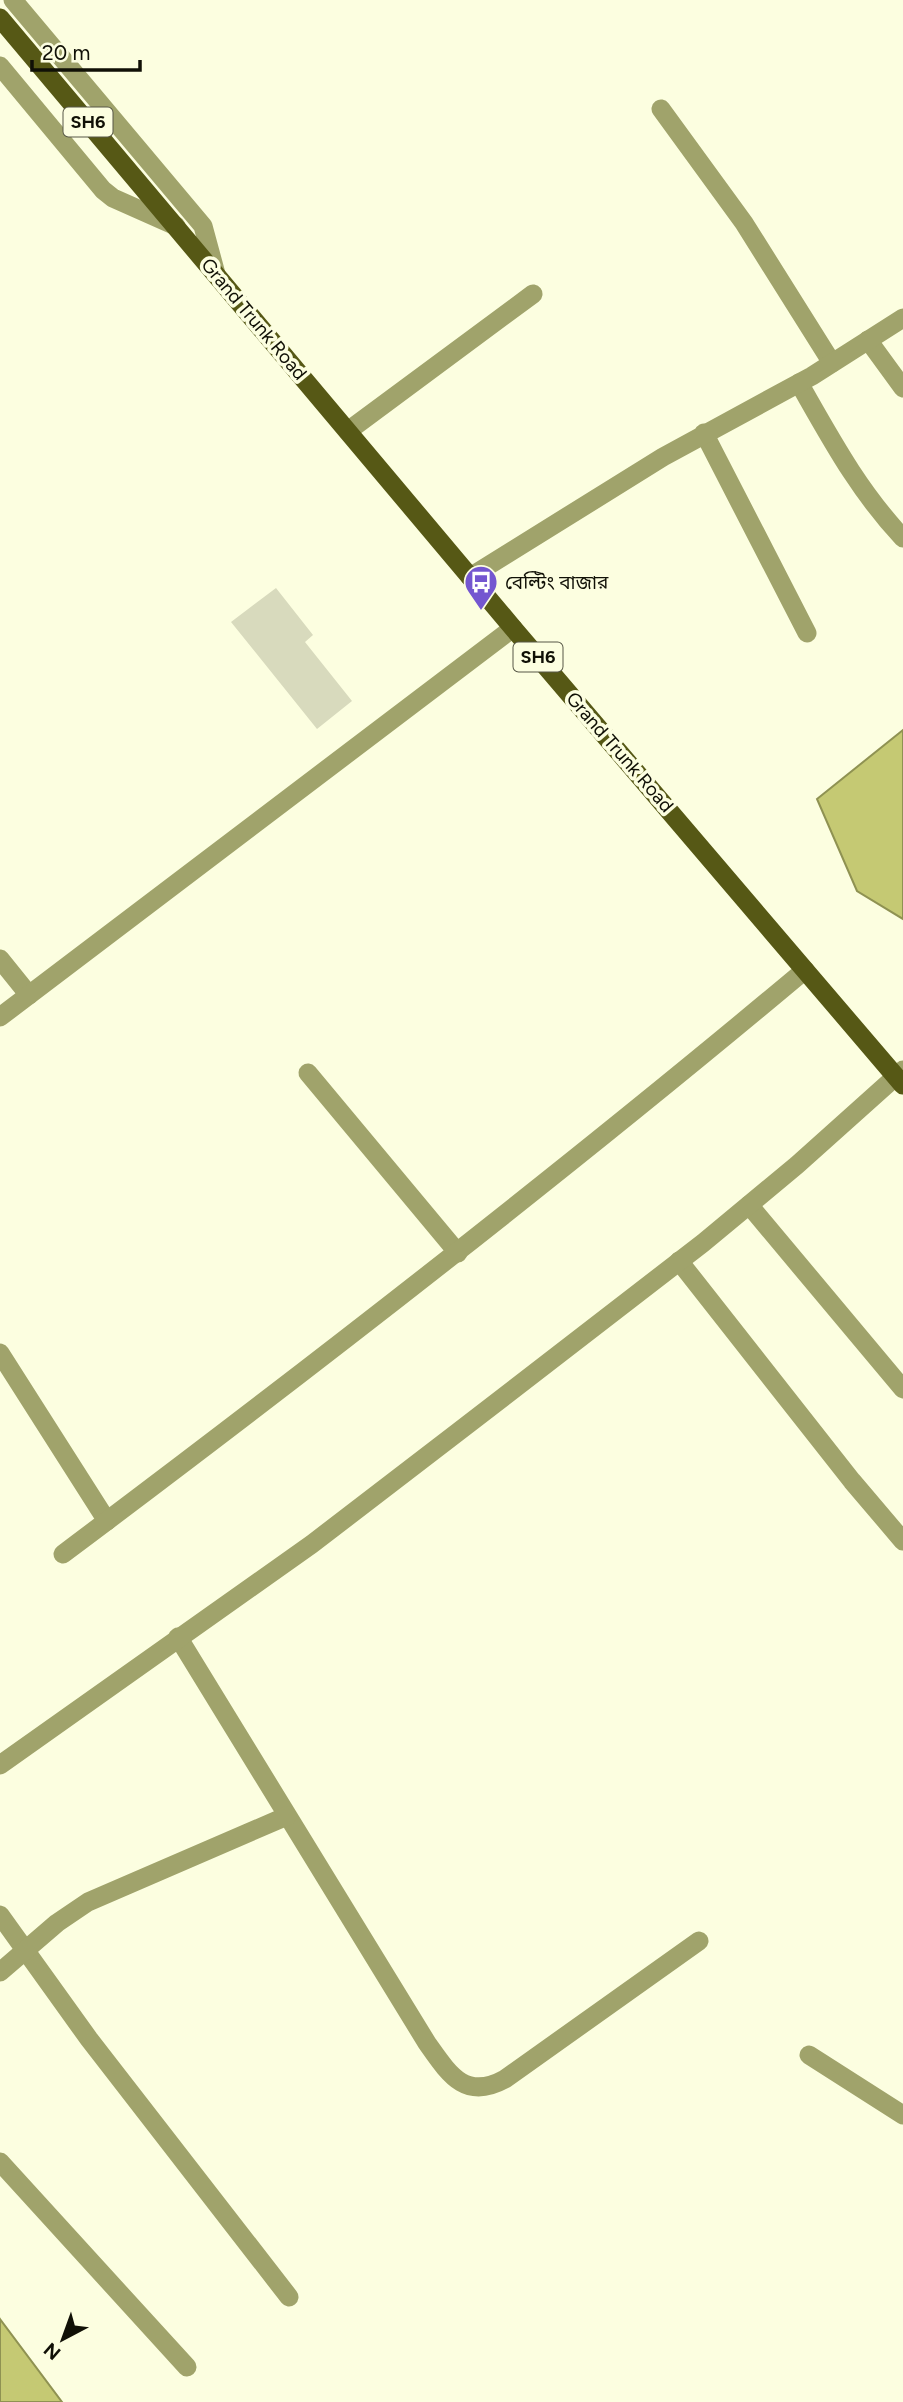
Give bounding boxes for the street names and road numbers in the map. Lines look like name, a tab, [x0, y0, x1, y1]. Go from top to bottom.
road number: SH6	[64, 107, 112, 136]
street label: Grand Trunk Road	[196, 253, 312, 385]
road number: SH6	[514, 642, 562, 672]
street label: Grand Trunk Road	[562, 687, 678, 817]

